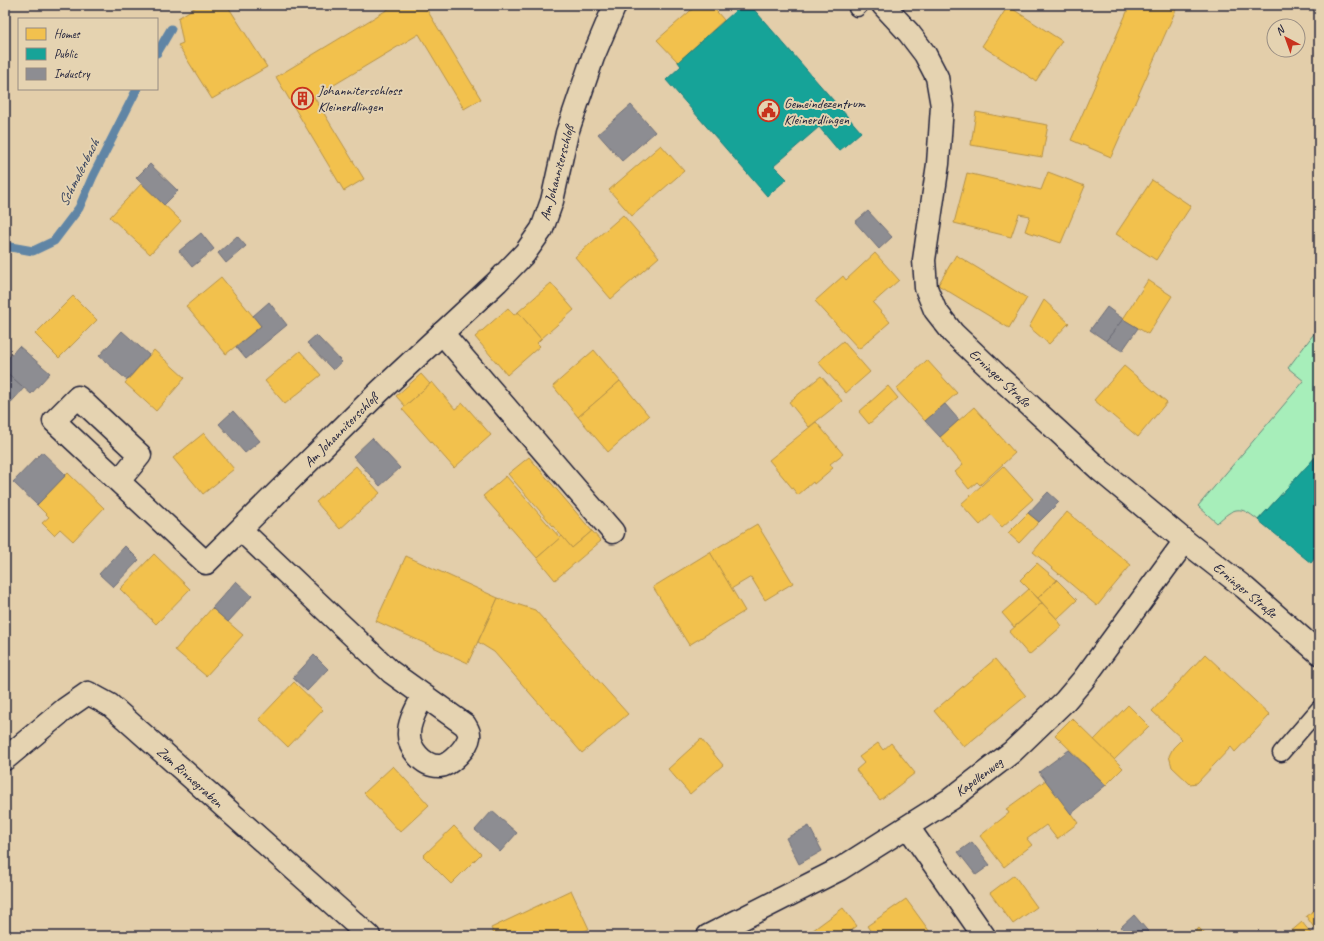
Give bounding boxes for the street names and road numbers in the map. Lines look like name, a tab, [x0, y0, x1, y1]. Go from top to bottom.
street label: Am Johanniterschloß	[536, 121, 578, 222]
street label: Erninger Straße	[966, 345, 1035, 412]
street label: Am Johanniterschloß	[300, 388, 383, 471]
street label: Erninger Straße	[1210, 558, 1281, 622]
street label: Zum Rinnegraben	[153, 743, 227, 812]
street label: Kapellenweg	[952, 753, 1007, 800]

